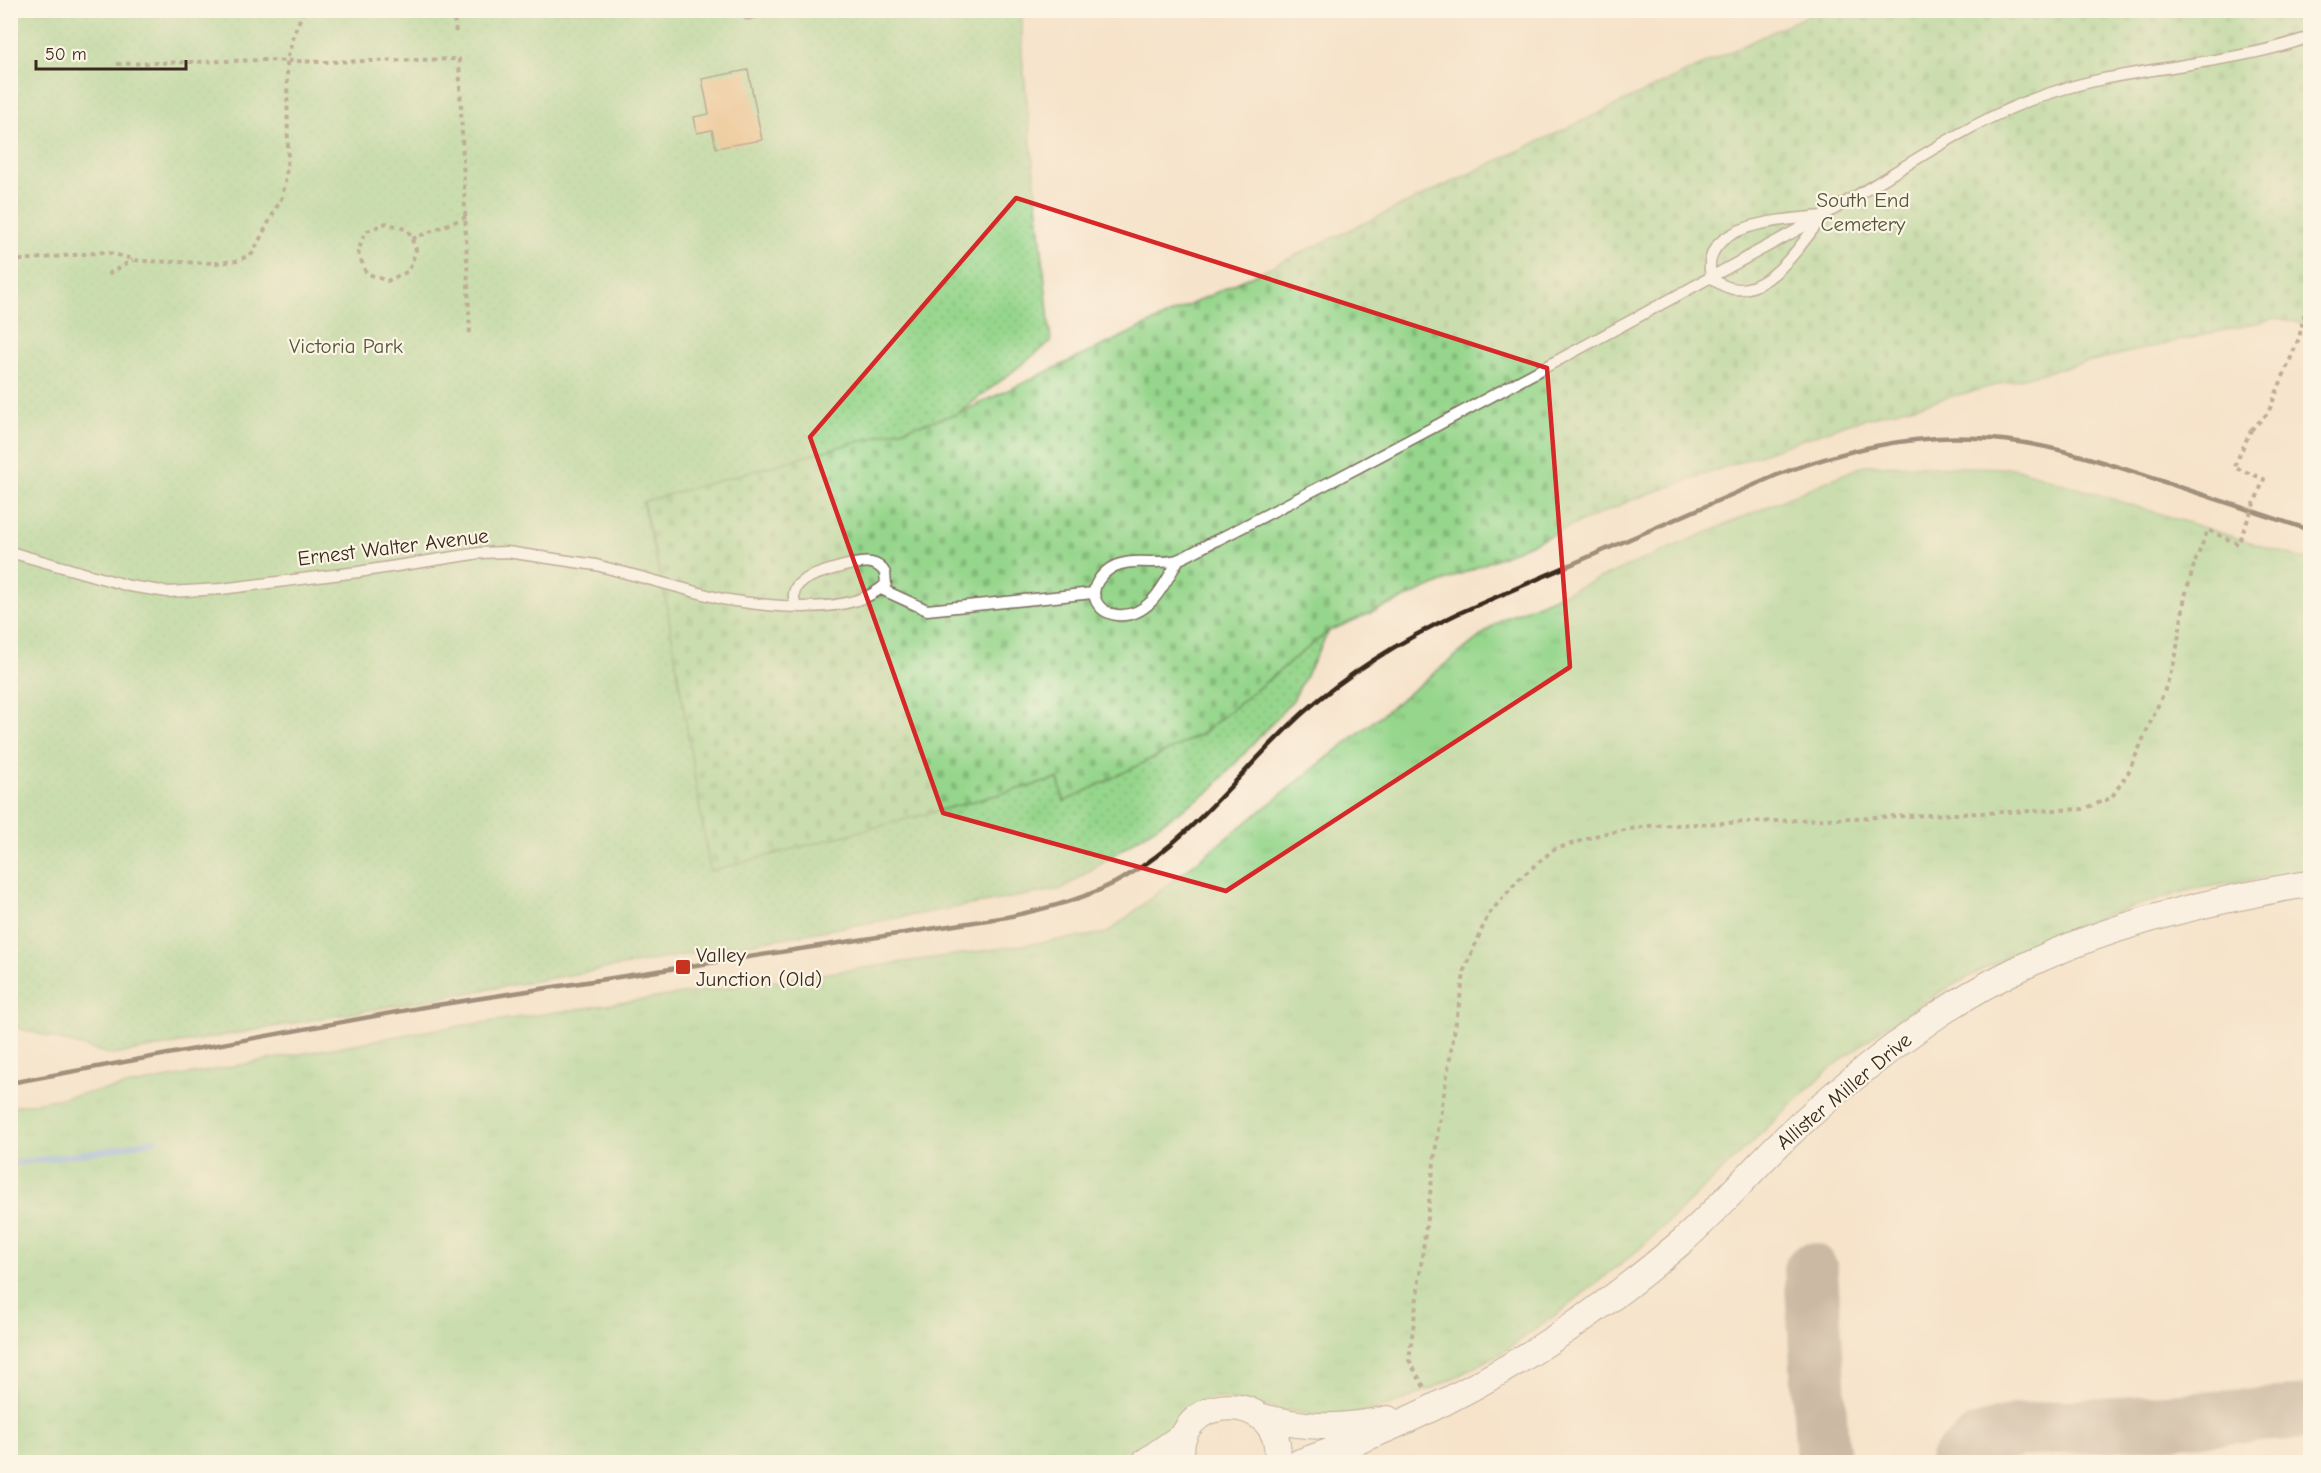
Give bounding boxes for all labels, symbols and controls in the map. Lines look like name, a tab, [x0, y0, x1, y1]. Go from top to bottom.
scale bar	[36, 33, 186, 71]
text: 50 m	[45, 44, 87, 65]
park label: South End Cemetery	[1816, 188, 1910, 236]
park label: Victoria Park	[289, 334, 403, 358]
street label: Ernest Walter Avenue	[296, 523, 490, 571]
place label: Valley Junction (Old)	[696, 943, 822, 991]
marker: Valley Junction (Old)	[674, 958, 692, 976]
street label: Allister Miller Drive	[1772, 1028, 1916, 1154]

